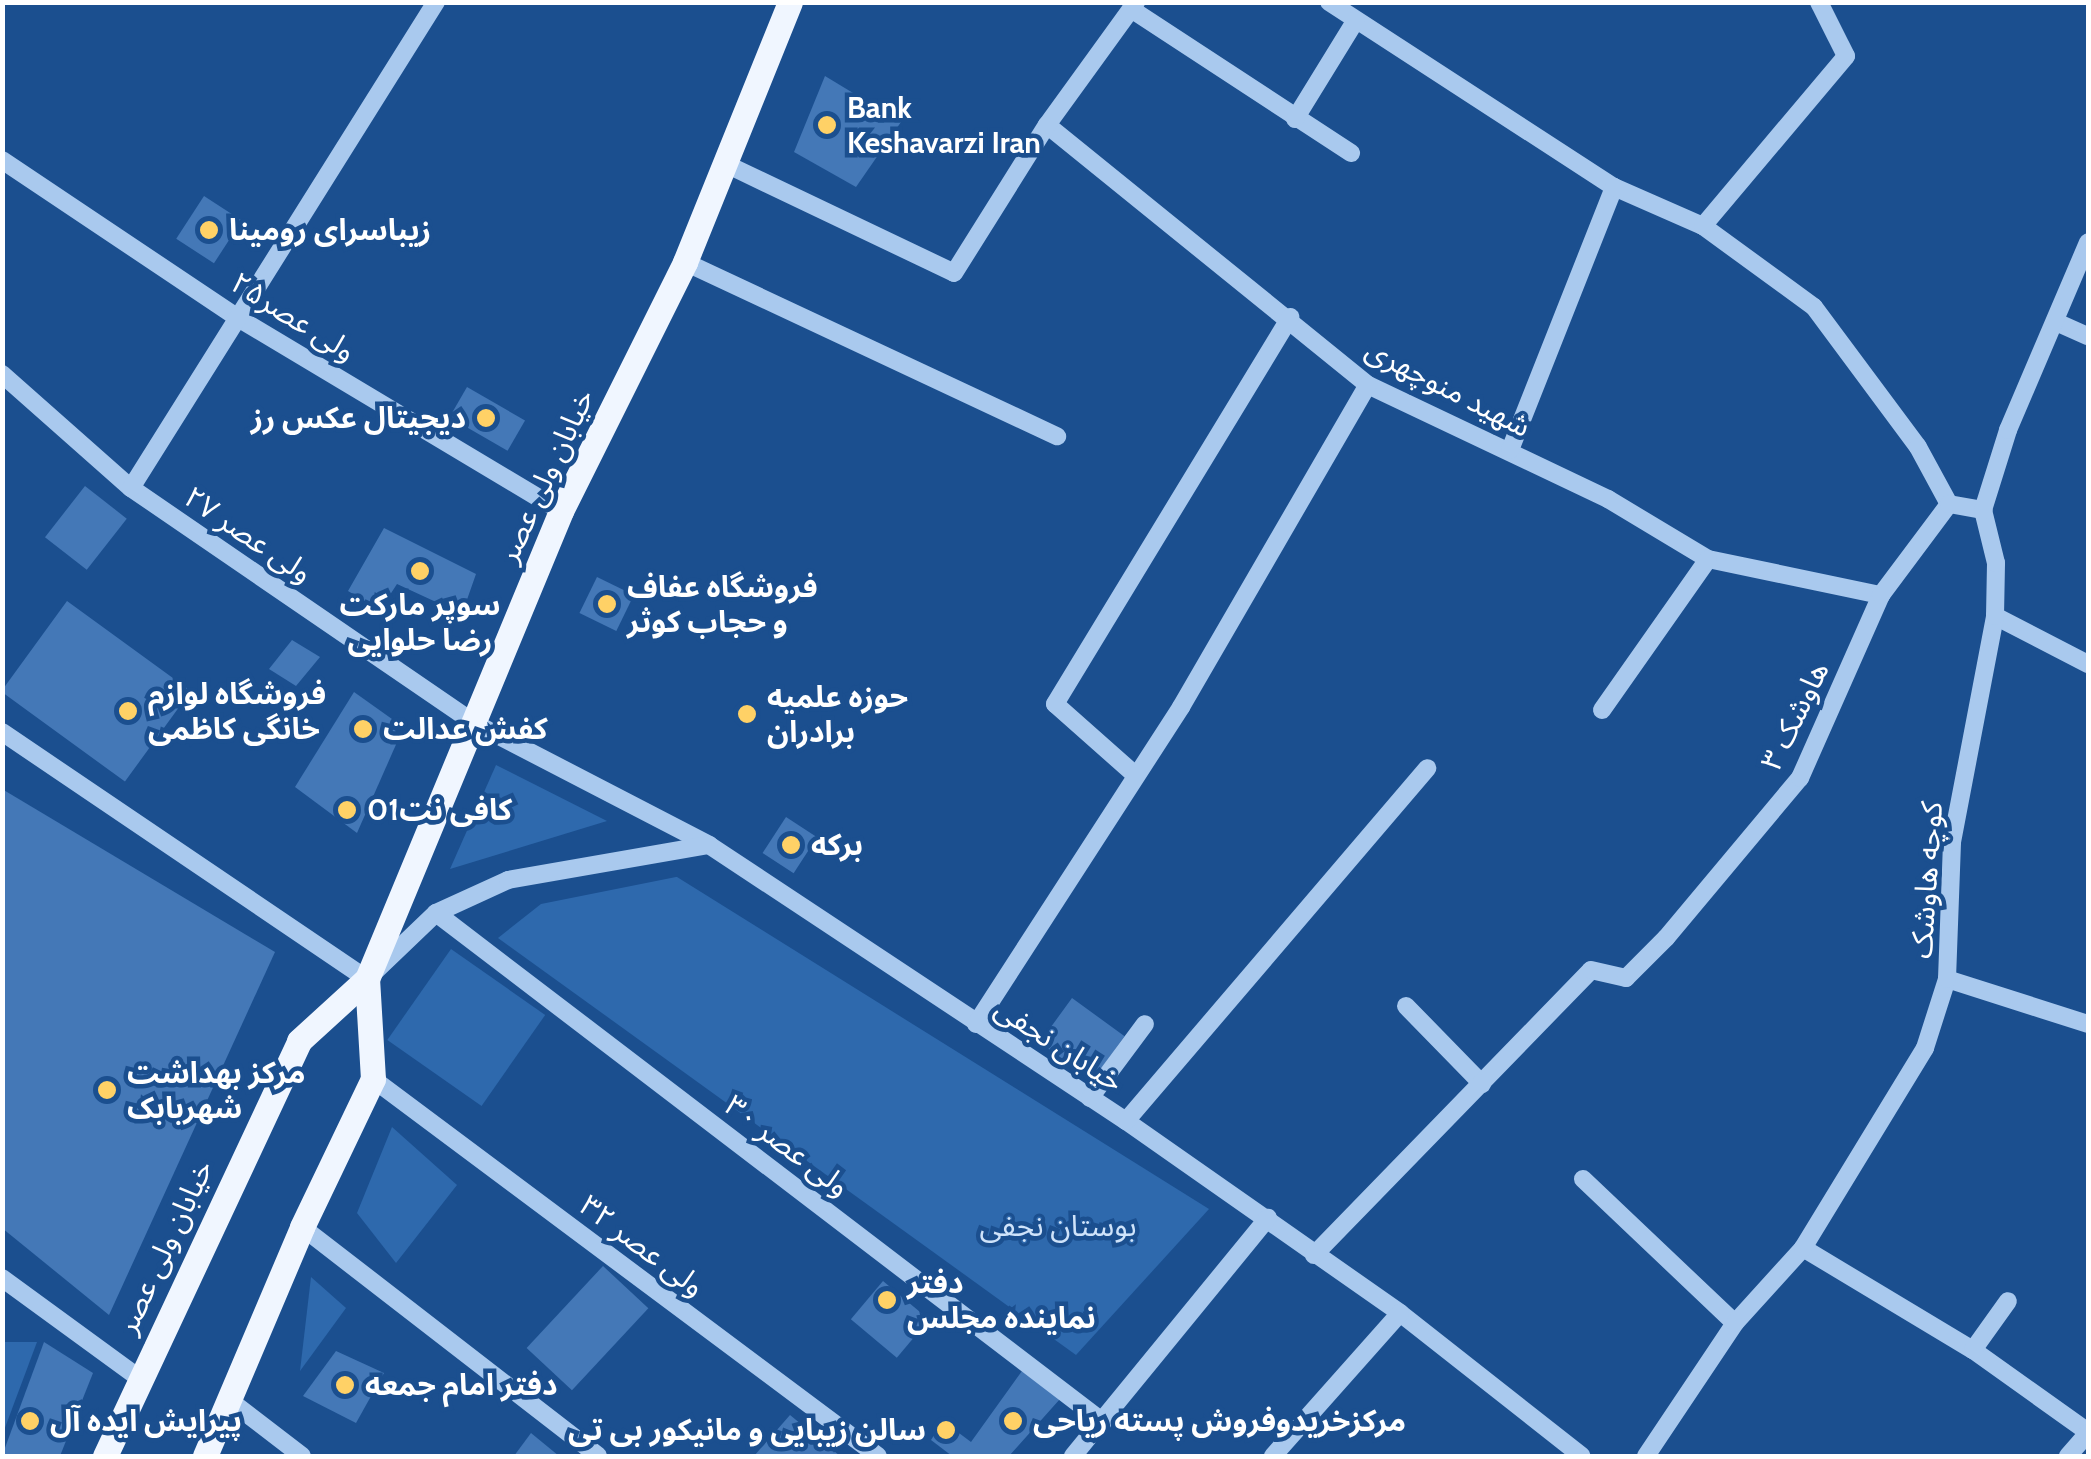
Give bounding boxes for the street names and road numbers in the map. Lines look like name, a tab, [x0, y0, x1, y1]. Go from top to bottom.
street label: ولی عصر۲۵	[224, 265, 362, 369]
street label: شهید منوچهری	[1359, 331, 1537, 445]
street label: خیابان ولی عصر	[490, 384, 602, 568]
street label: ولی عصر ۲۷	[177, 479, 319, 591]
street label: هاوشک ۳	[1753, 656, 1837, 776]
street label: کوچه هاوشک	[1904, 800, 1950, 960]
street label: خیابان نجفی	[988, 990, 1130, 1100]
street label: ولی عصر ۳۰	[718, 1088, 856, 1204]
street label: خیابان ولی عصر	[109, 1155, 221, 1339]
street label: ولی عصر ۳۲	[573, 1188, 711, 1304]

